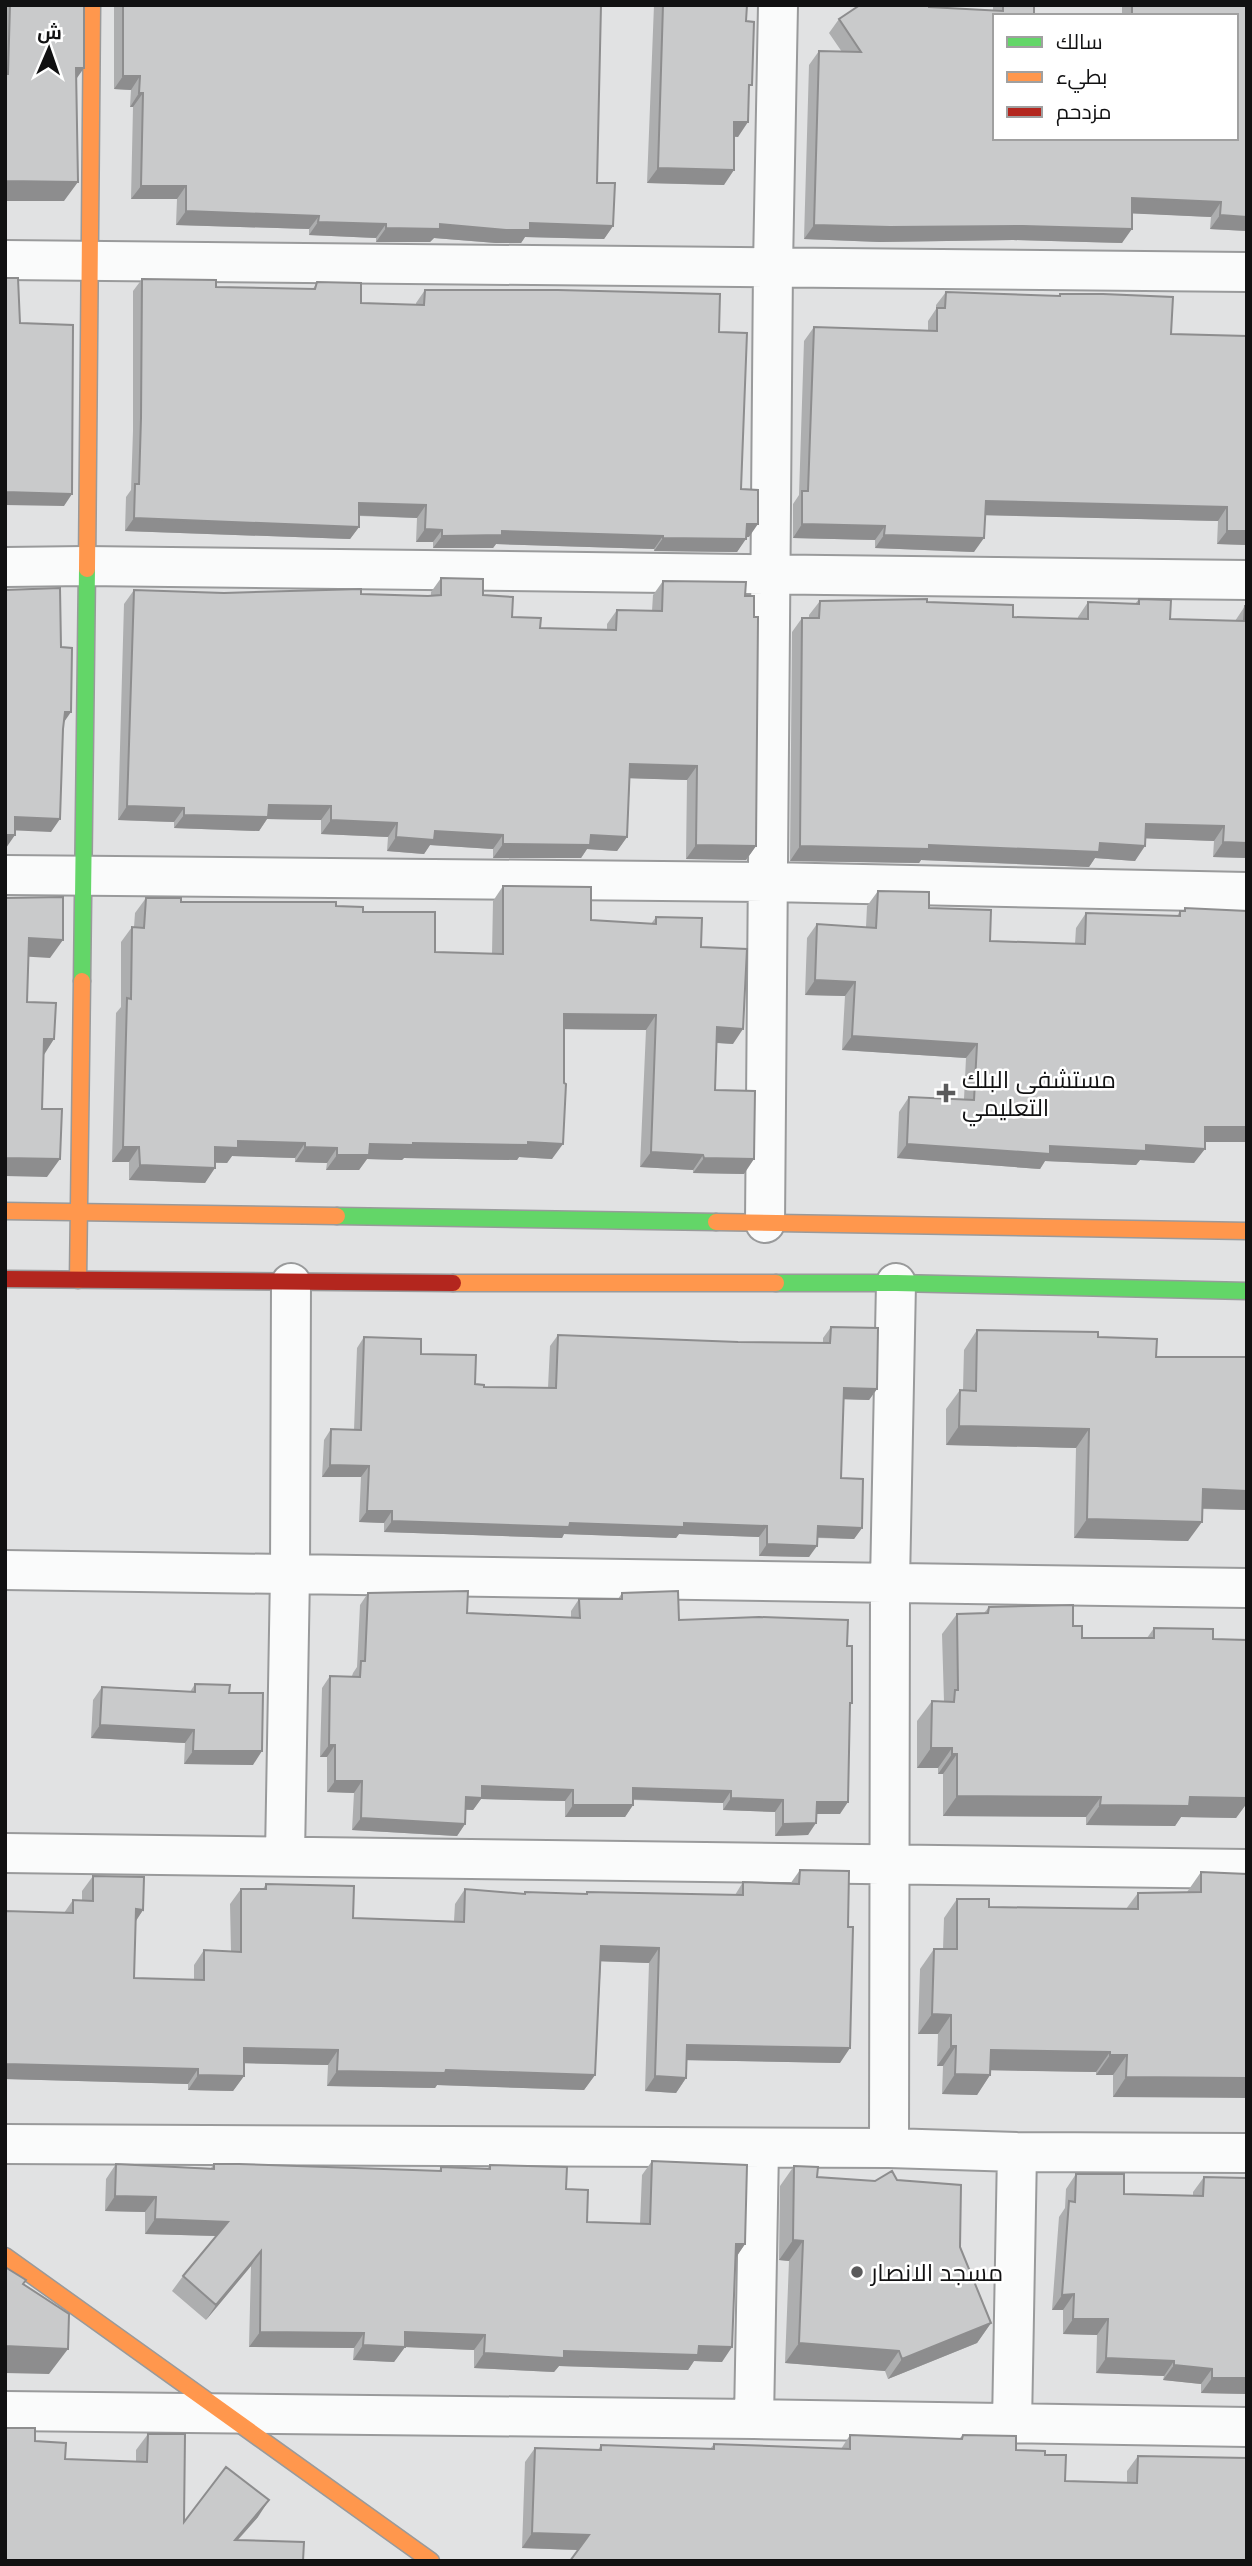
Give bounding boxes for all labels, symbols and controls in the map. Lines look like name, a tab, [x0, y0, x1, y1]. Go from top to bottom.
north arrow	[14, 14, 84, 84]
legend	[993, 14, 1238, 140]
text: ش	[37, 20, 62, 44]
text: سالك	[1056, 28, 1103, 54]
text: بطيء	[1056, 63, 1107, 93]
text: مزدحم	[1056, 98, 1111, 126]
place label: مستشفى البلك التعليمي	[962, 1064, 1116, 1127]
marker: مستشفى البلك التعليمي	[936, 1083, 956, 1103]
place label: مسجد الانصار	[869, 2257, 1003, 2287]
marker: مسجد الانصار	[849, 2264, 865, 2280]

